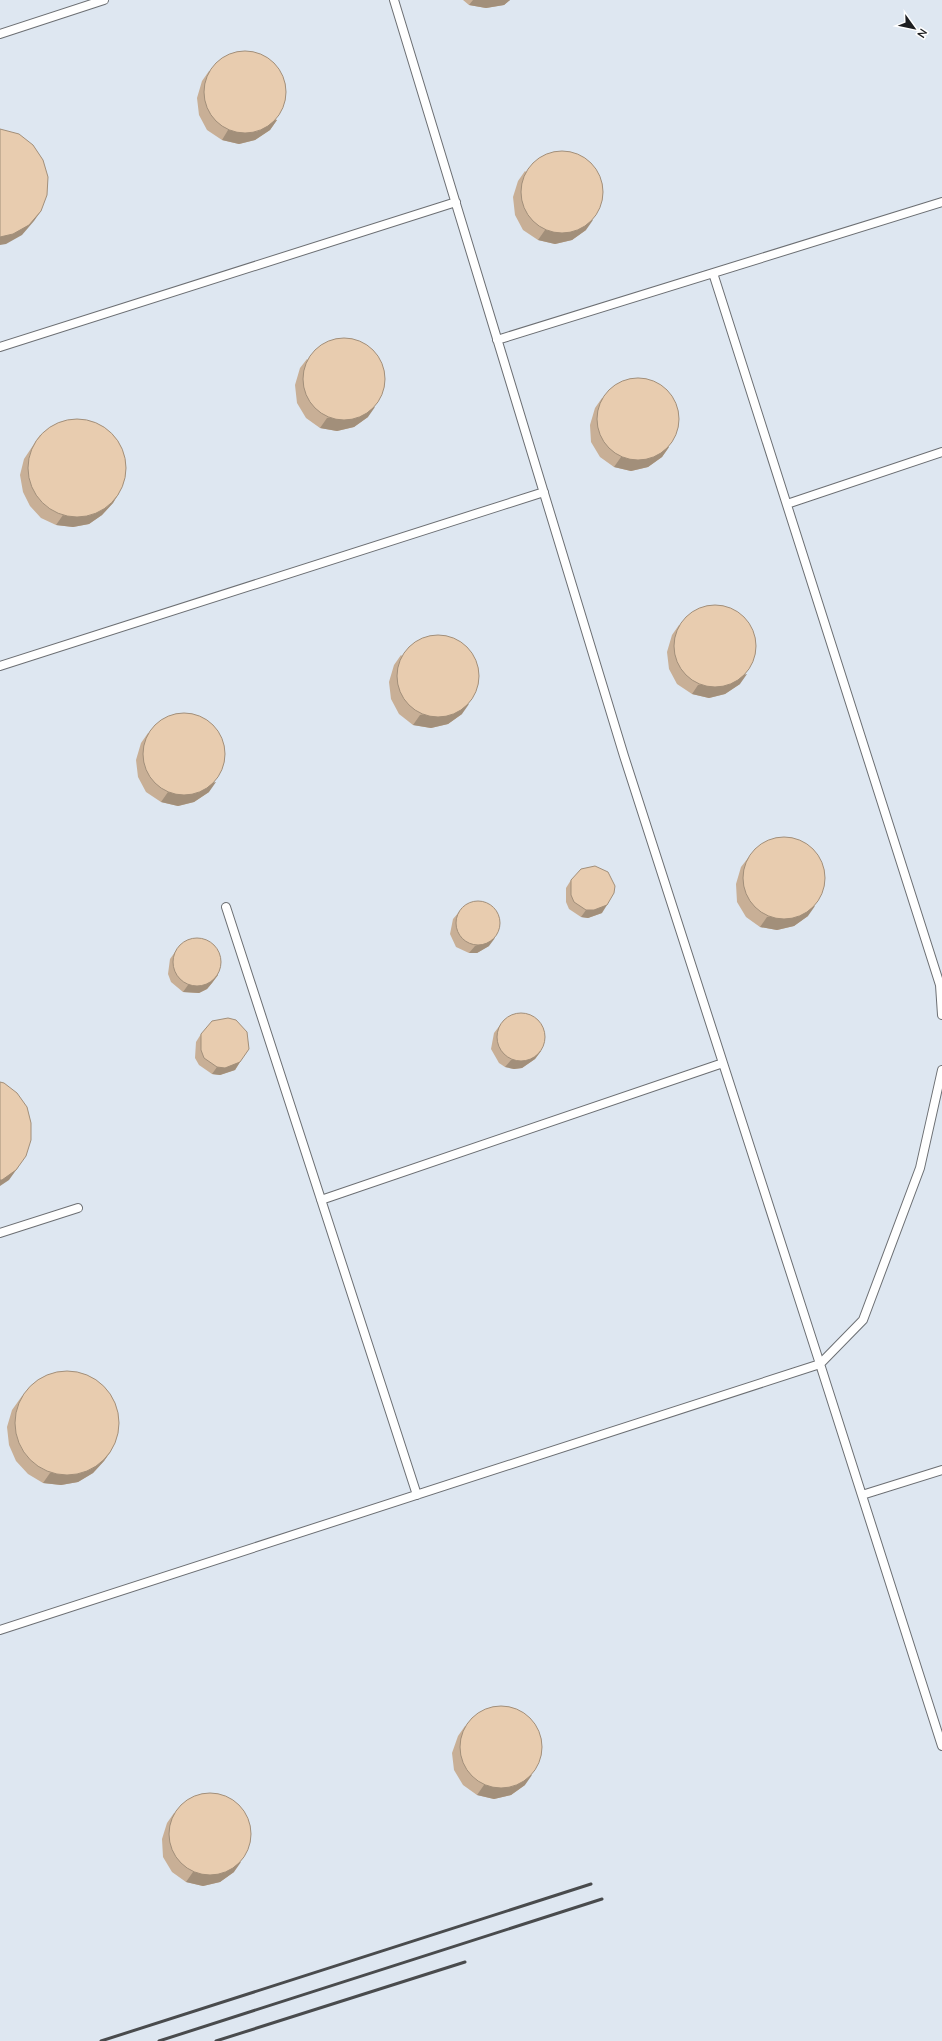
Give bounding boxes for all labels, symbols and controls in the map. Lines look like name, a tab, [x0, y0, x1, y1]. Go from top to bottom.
north arrow	[894, 8, 934, 48]
text: N	[914, 26, 931, 41]

